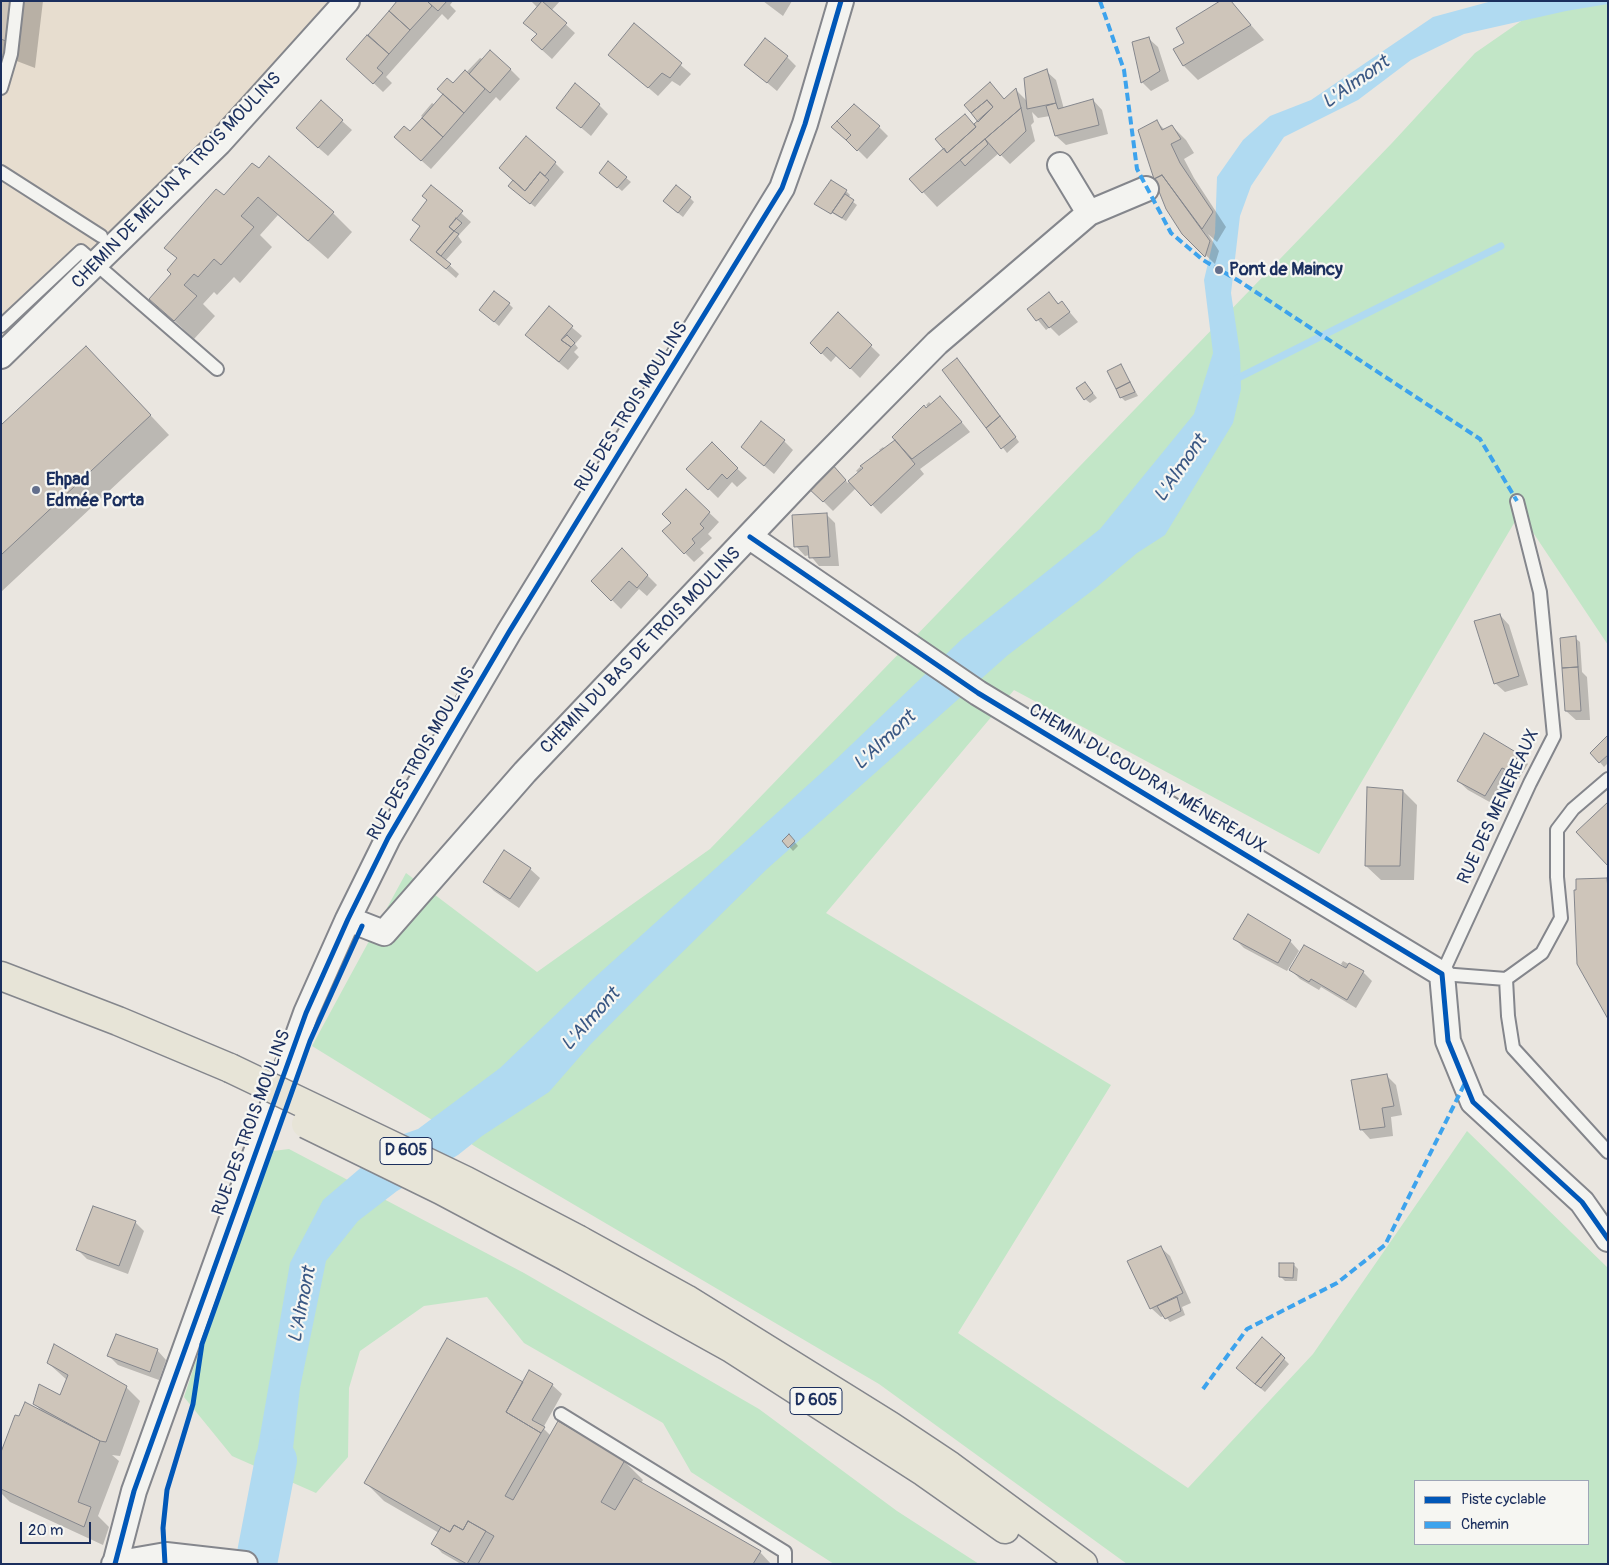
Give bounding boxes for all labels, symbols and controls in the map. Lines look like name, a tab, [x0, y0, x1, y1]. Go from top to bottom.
water label: L'Almont	[1318, 52, 1394, 114]
street label: CHEMIN DE MELUN À TROIS MOULINS	[68, 68, 286, 294]
place label: Pont de Maincy	[1229, 259, 1343, 281]
marker: Pont de Maincy	[1213, 264, 1225, 276]
street label: RUE DES TROIS MOULINS	[571, 318, 693, 496]
water label: L'Almont	[1150, 431, 1212, 507]
place label: Ehpad Edmée Porta	[46, 469, 144, 512]
marker: Ehpad Edmée Porta	[30, 484, 42, 496]
street label: CHEMIN DU BAS DE TROIS MOULINS	[536, 543, 746, 759]
street label: RUE DES TROIS MOULINS	[364, 664, 480, 844]
street label: CHEMIN DU COUDRAY MÉNEREAUX	[1025, 700, 1269, 858]
water label: L'Almont	[849, 707, 921, 775]
street label: RUE DES MENEREAUX	[1454, 726, 1544, 888]
water label: L'Almont	[557, 984, 625, 1056]
street label: RUE DES TROIS MOULINS	[208, 1027, 296, 1219]
road number: D 605	[380, 1138, 432, 1164]
water label: L'Almont	[285, 1265, 321, 1345]
road number: D 605	[790, 1388, 842, 1414]
legend	[1414, 1480, 1589, 1545]
text: Piste cyclable	[1461, 1490, 1546, 1509]
scale bar	[22, 1512, 94, 1544]
text: Chemin	[1461, 1515, 1509, 1534]
text: 20 m	[28, 1521, 63, 1540]

